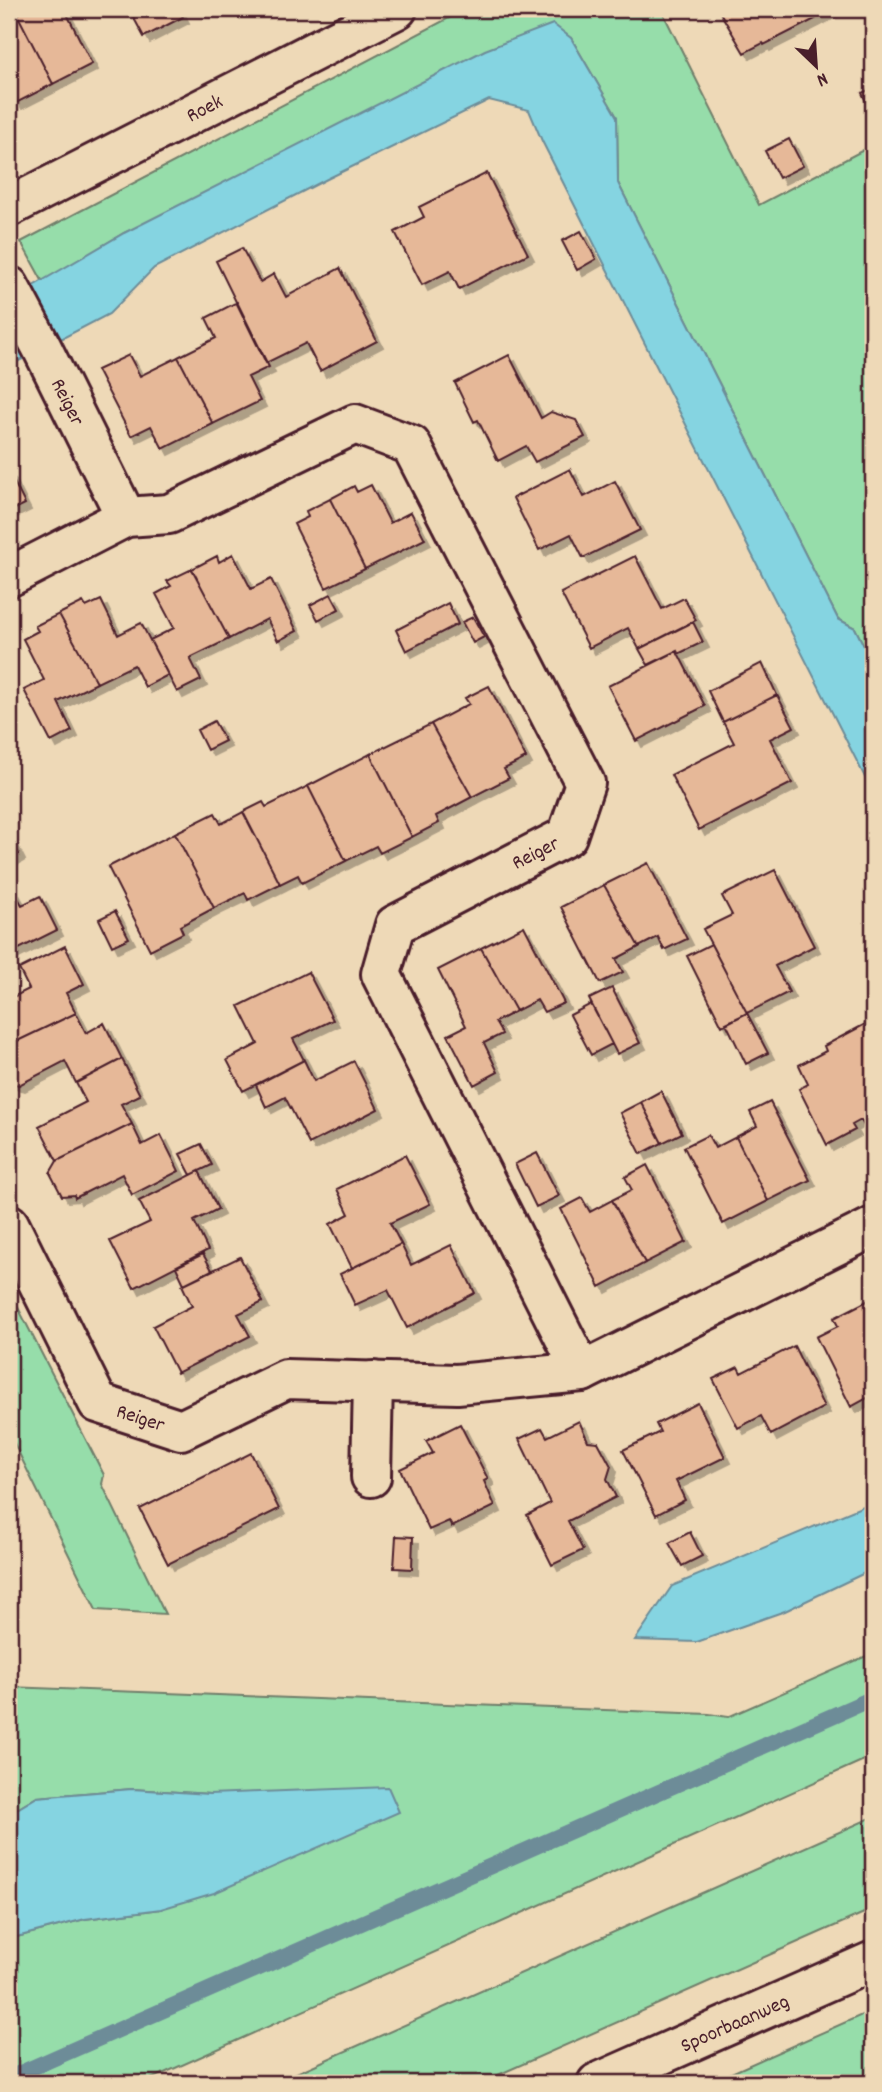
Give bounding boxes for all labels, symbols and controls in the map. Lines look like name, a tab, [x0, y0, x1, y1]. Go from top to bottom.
north arrow	[780, 32, 850, 102]
text: N	[812, 64, 832, 92]
street label: Roek	[182, 88, 229, 132]
street label: Reiger	[41, 374, 90, 432]
street label: Reiger	[507, 830, 565, 879]
street label: Reiger	[112, 1398, 168, 1442]
street label: Spoorbaanweg	[676, 1988, 795, 2062]

